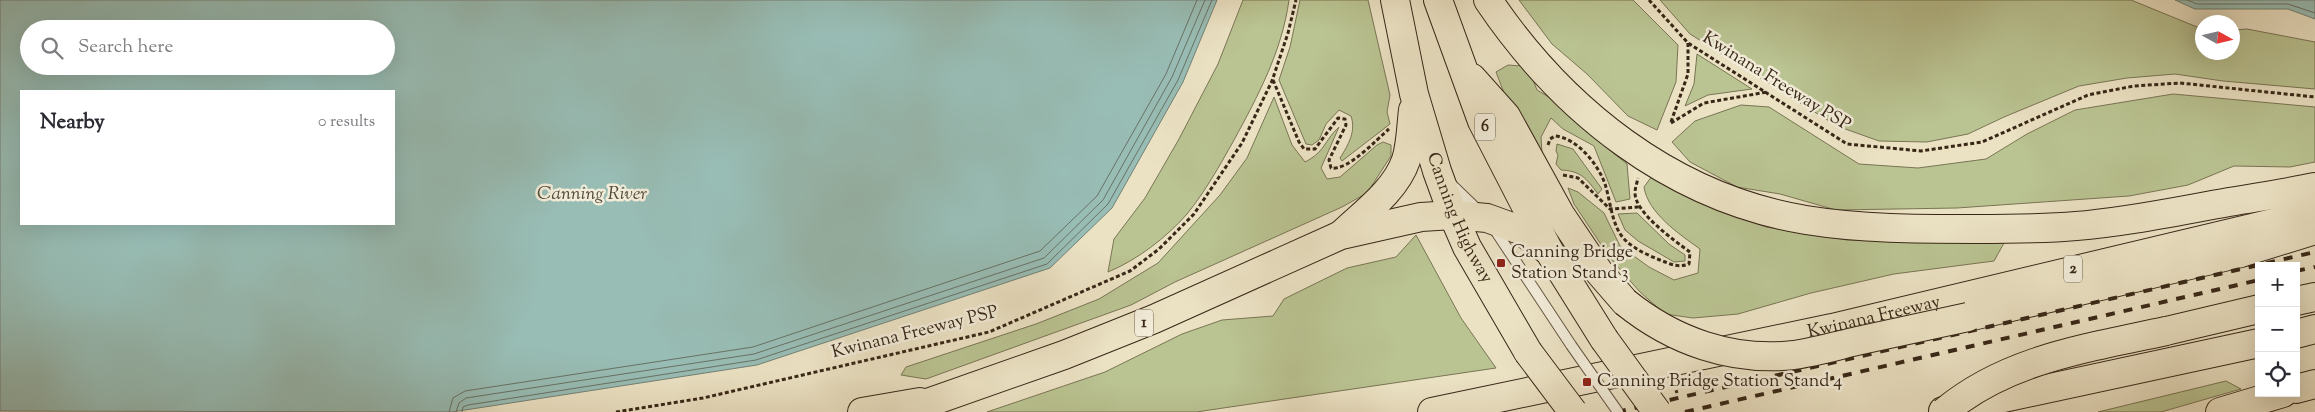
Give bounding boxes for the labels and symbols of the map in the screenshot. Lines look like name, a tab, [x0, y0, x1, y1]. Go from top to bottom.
north arrow	[2195, 15, 2240, 60]
street label: Kwinana Freeway PSP	[1697, 26, 1855, 138]
road number: 6	[1475, 114, 1495, 140]
street label: Canning Highway	[1419, 149, 1499, 289]
water label: Canning River	[537, 181, 647, 208]
place label: Canning Bridge Station Stand 3	[1511, 240, 1633, 287]
road number: 2	[2064, 255, 2082, 282]
marker: Canning Bridge Station Stand 3	[1495, 257, 1507, 269]
street label: Kwinana Freeway	[1805, 290, 1943, 346]
street label: Kwinana Freeway PSP	[829, 300, 1001, 366]
road number: 1	[1135, 309, 1153, 336]
place label: Canning Bridge Station Stand 4	[1597, 369, 1842, 395]
marker: Canning Bridge Station Stand 4	[1581, 376, 1593, 388]

